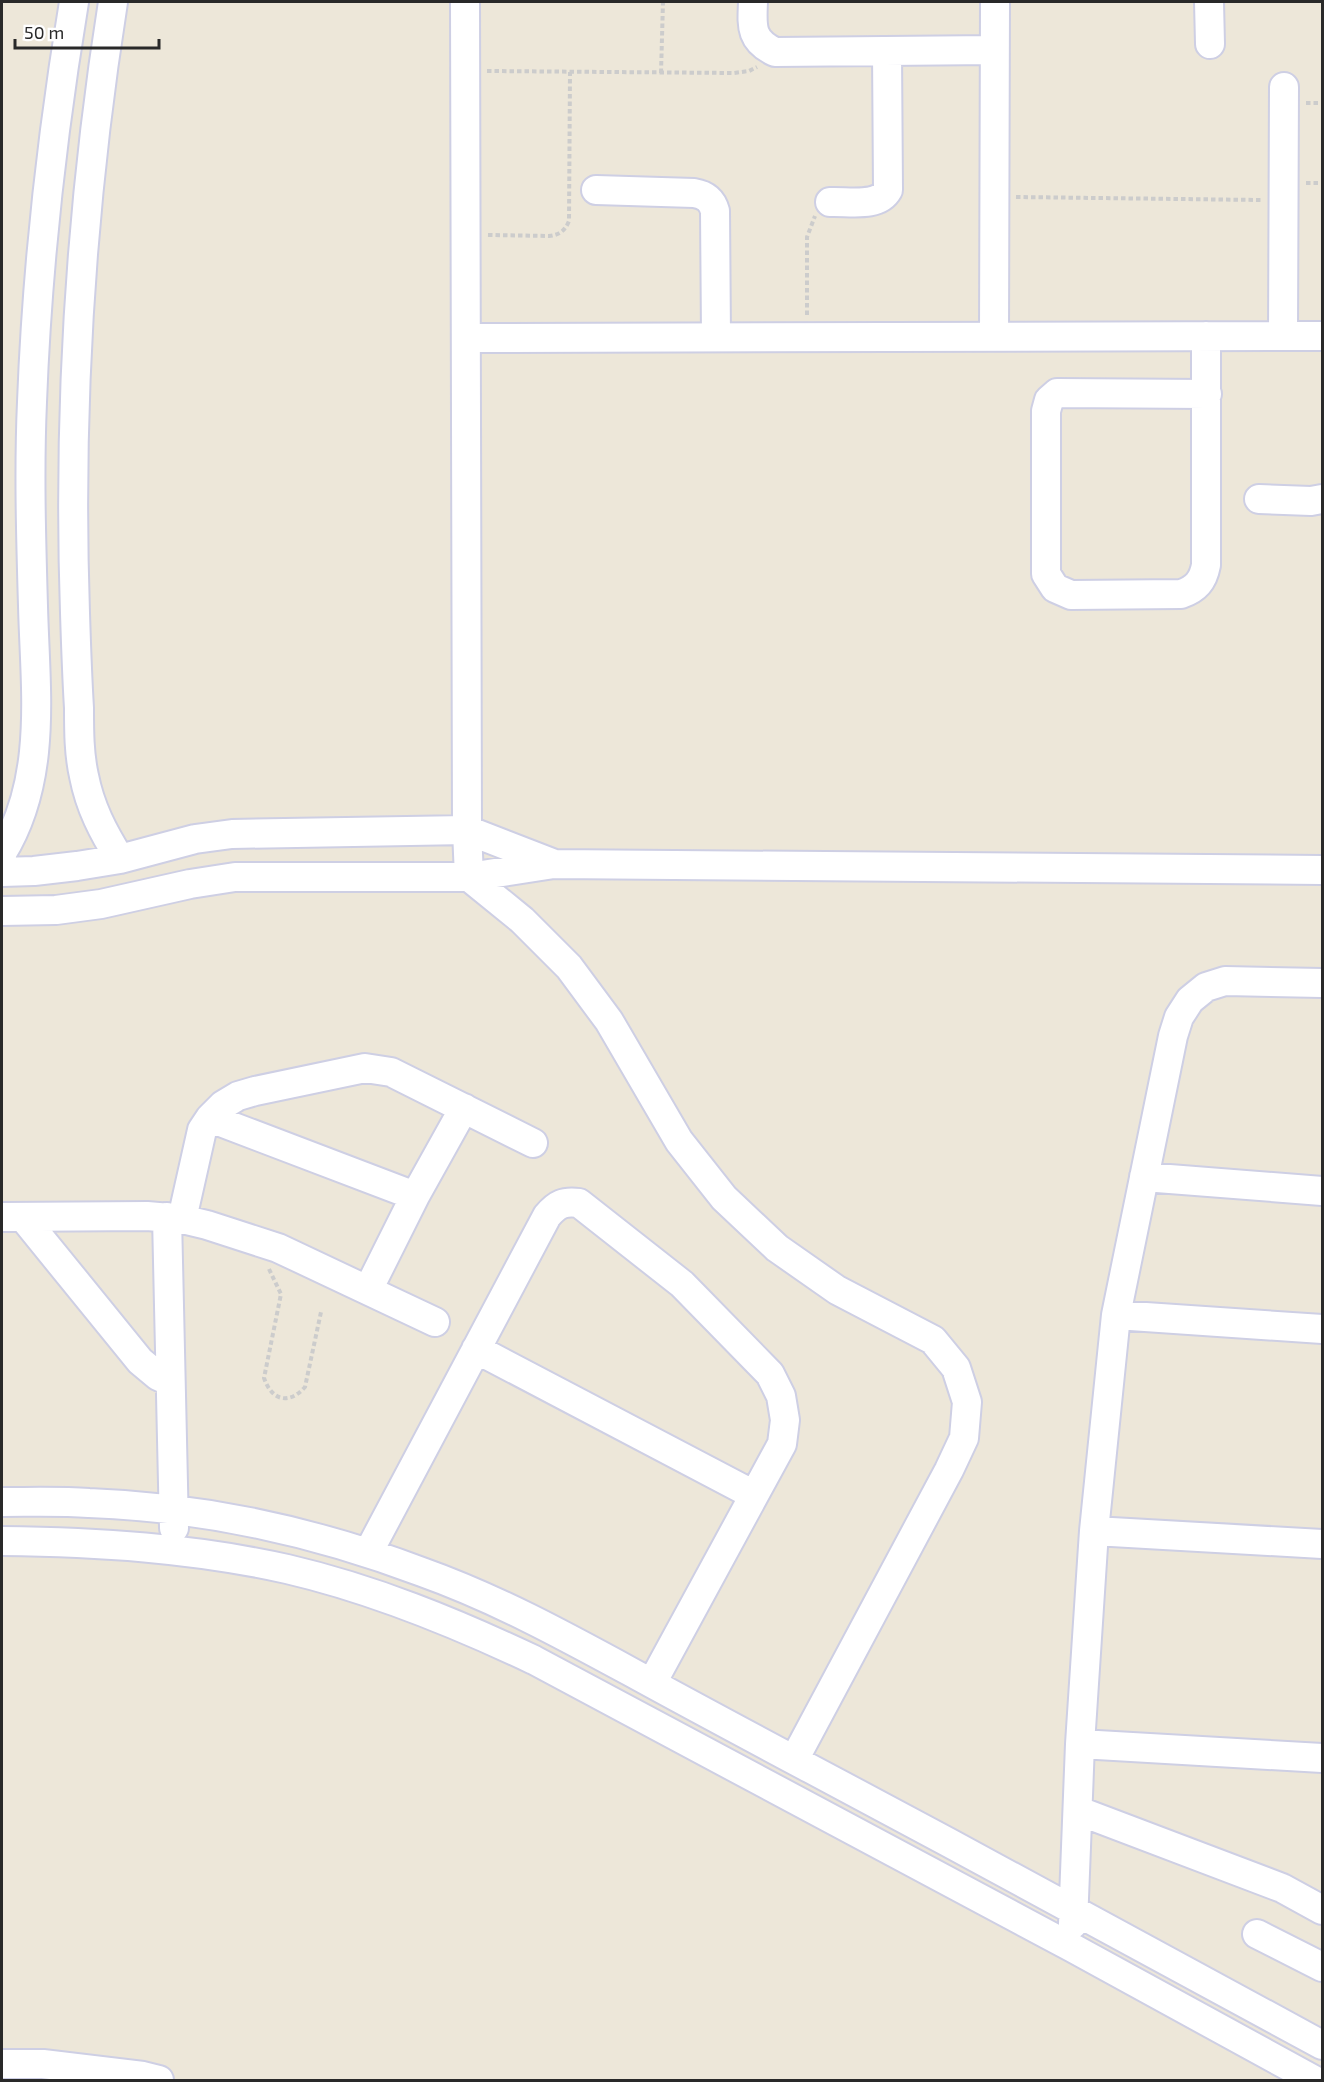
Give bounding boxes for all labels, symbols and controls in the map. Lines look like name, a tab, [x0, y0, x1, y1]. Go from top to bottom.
scale bar	[15, 12, 159, 50]
text: 50 m	[24, 21, 64, 43]

